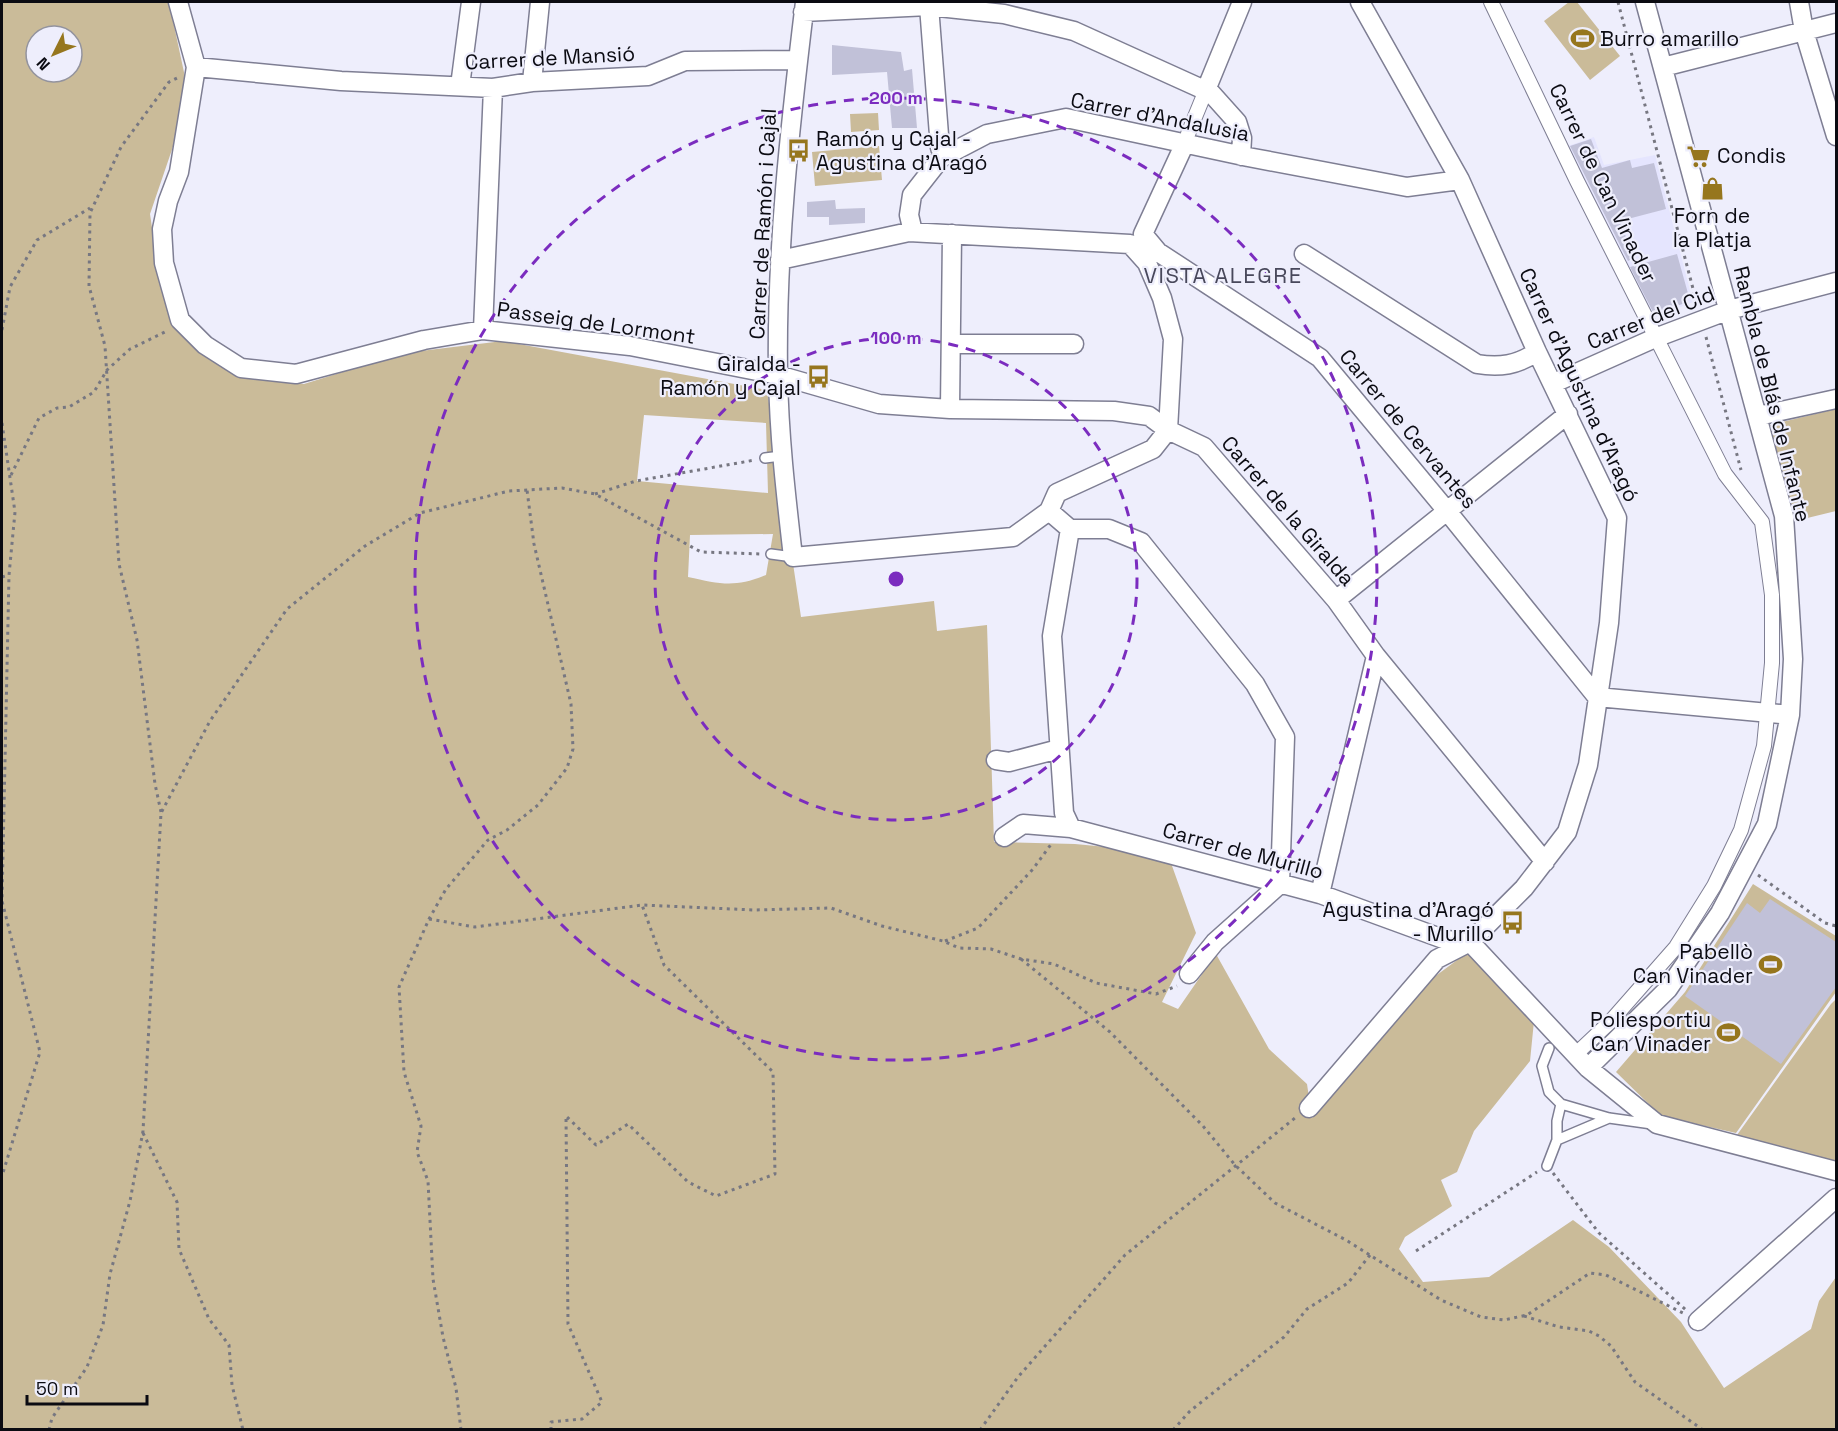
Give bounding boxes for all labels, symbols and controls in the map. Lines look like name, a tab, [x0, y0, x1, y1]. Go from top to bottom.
north arrow	[24, 24, 84, 84]
place label: Burro amarillo	[1600, 25, 1739, 52]
sports icon: Burro amarillo	[1569, 26, 1595, 52]
street label: Carrer de Mansió	[464, 40, 636, 75]
text: N	[32, 53, 55, 75]
street label: Carrer de Can Vinader	[1543, 79, 1663, 287]
text: 200 m	[869, 86, 923, 109]
street label: Carrer d'Andalusia	[1068, 86, 1252, 147]
street label: Carrer de Ramón i Cajal	[743, 108, 782, 340]
place label: Ramón y Cajal - Agustina d'Aragó	[816, 125, 988, 176]
bus stop icon: Ramón y Cajal - Agustina d'Aragó	[785, 138, 811, 164]
place label: Condis	[1717, 142, 1786, 169]
supermarket icon: Condis	[1686, 143, 1712, 169]
shop icon: Forn de la Platja	[1699, 175, 1725, 201]
place label: Forn de la Platja	[1673, 202, 1751, 253]
district label: VISTA ALEGRE	[1143, 261, 1303, 289]
street label: Carrer d'Agustina d'Aragó	[1513, 263, 1646, 506]
street label: Rambla de Blás de Infante	[1728, 263, 1817, 525]
street label: Carrer del Cid	[1583, 280, 1719, 355]
street label: Passeig de Lormont	[495, 295, 697, 350]
text: 100 m	[870, 326, 922, 349]
street label: Carrer de Cervantes	[1334, 343, 1483, 514]
place label: Giralda - Ramón y Cajal	[660, 350, 801, 401]
bus stop icon: Giralda - Ramón y Cajal	[806, 363, 832, 389]
street label: Carrer de la Giralda	[1216, 430, 1361, 591]
centre of rings	[886, 569, 906, 589]
street label: Carrer de Murillo	[1160, 816, 1327, 885]
place label: Agustina d'Aragó - Murillo	[1322, 896, 1494, 947]
bus stop icon: Agustina d'Aragó - Murillo	[1499, 909, 1525, 935]
place label: Pabellò Can Vinader	[1633, 938, 1753, 989]
sports icon: Pabellò Can Vinader	[1758, 951, 1784, 977]
place label: Poliesportiu Can Vinader	[1590, 1006, 1711, 1057]
sports icon: Poliesportiu Can Vinader	[1716, 1019, 1742, 1045]
scale bar	[27, 1368, 147, 1406]
text: 50 m	[36, 1377, 78, 1400]

